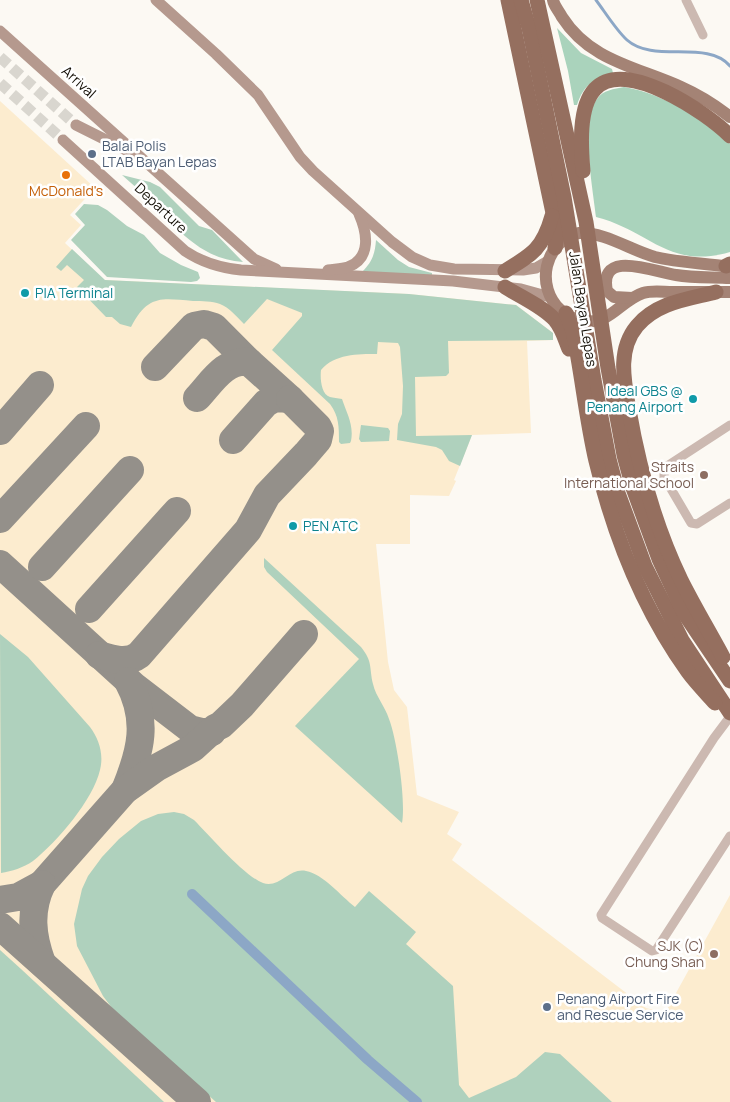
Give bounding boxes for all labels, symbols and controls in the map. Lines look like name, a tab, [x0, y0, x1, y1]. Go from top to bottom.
street label: Arrival	[58, 61, 101, 102]
place label: Balai Polis LTAB Bayan Lepas	[102, 136, 217, 171]
marker: Balai Polis LTAB Bayan Lepas	[86, 148, 98, 160]
marker: McDonald's	[60, 169, 72, 181]
street label: Departure	[131, 178, 192, 237]
place label: McDonald's	[29, 181, 103, 200]
street label: Jalan Bayan Lepas	[565, 250, 602, 368]
place label: PIA Terminal	[35, 283, 113, 302]
marker: PIA Terminal	[19, 287, 31, 299]
place label: Ideal GBS @ Penang Airport	[587, 381, 683, 416]
marker: Ideal GBS @ Penang Airport	[687, 393, 699, 405]
place label: Straits International School	[564, 457, 694, 492]
marker: Straits International School	[698, 469, 710, 481]
place label: PEN ATC	[303, 516, 358, 535]
marker: PEN ATC	[287, 520, 299, 532]
place label: SJK (C) Chung Shan	[625, 936, 704, 971]
marker: SJK (C) Chung Shan	[708, 948, 720, 960]
place label: Penang Airport Fire and Rescue Service	[557, 989, 684, 1024]
marker: Penang Airport Fire and Rescue Service	[541, 1001, 553, 1013]

